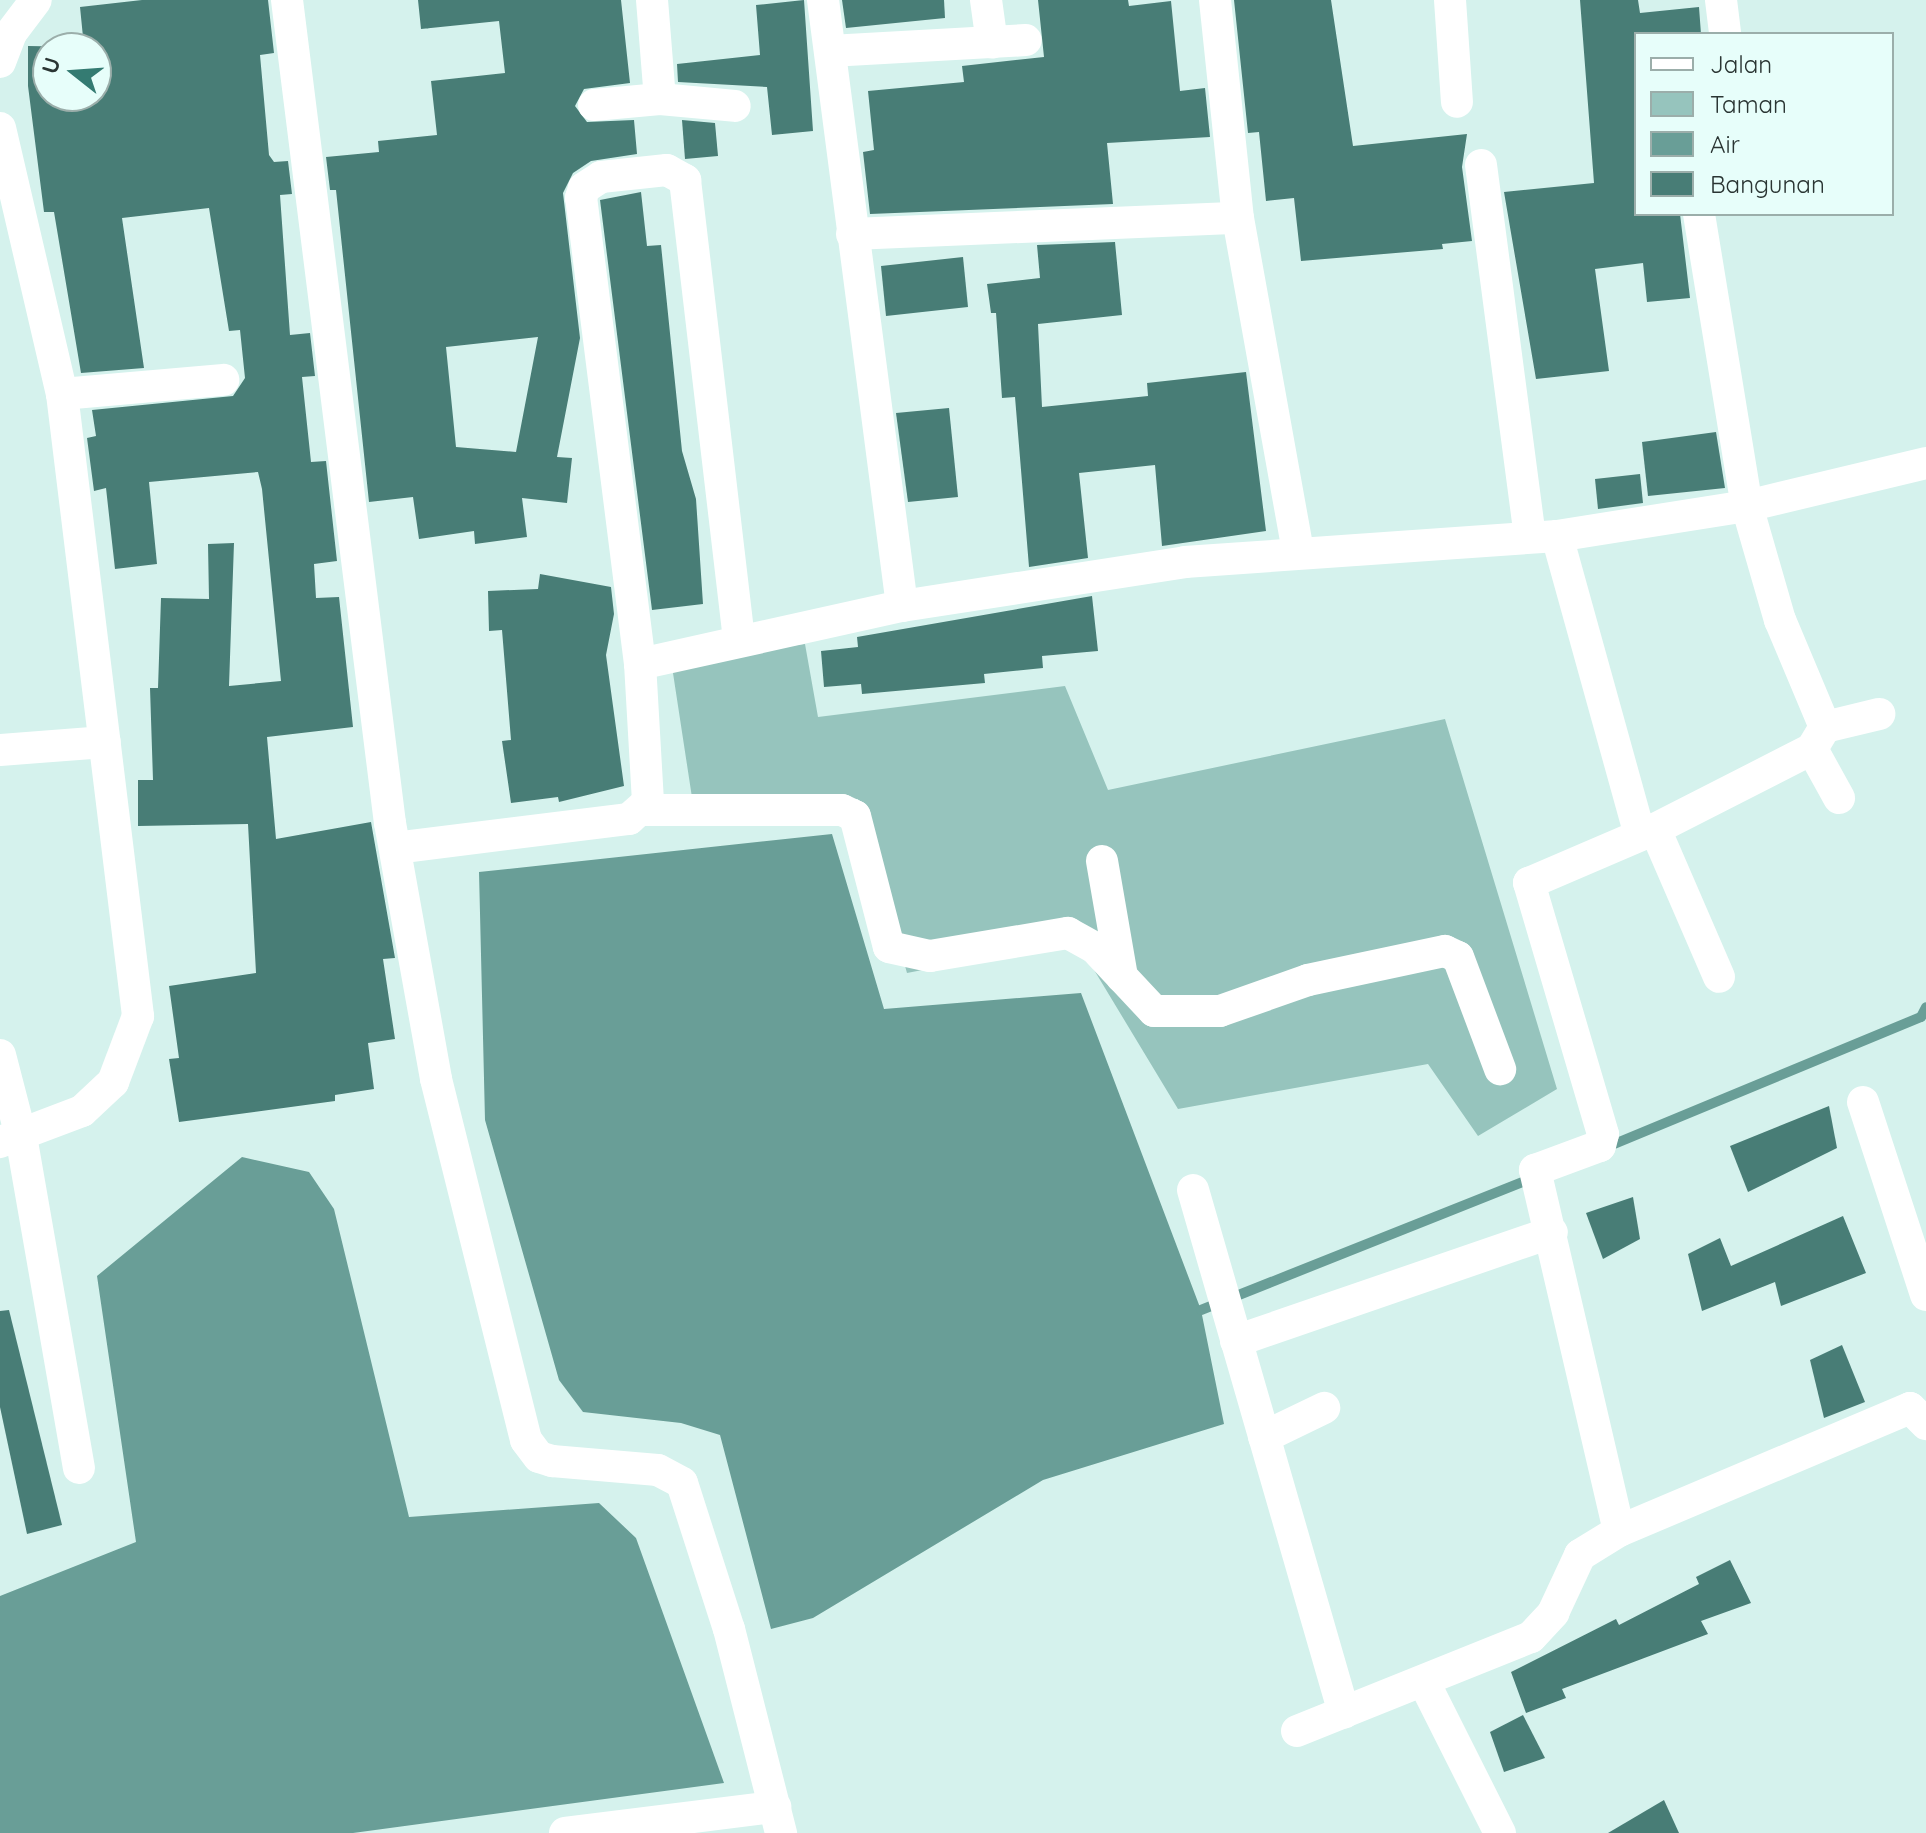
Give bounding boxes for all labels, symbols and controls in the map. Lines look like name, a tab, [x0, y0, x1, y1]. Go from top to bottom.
north arrow	[32, 32, 112, 112]
legend	[1634, 32, 1894, 216]
text: Jalan	[1710, 49, 1772, 79]
text: U	[35, 54, 67, 77]
text: Taman	[1710, 89, 1787, 119]
text: Air	[1710, 129, 1740, 159]
text: Bangunan	[1710, 169, 1825, 199]

